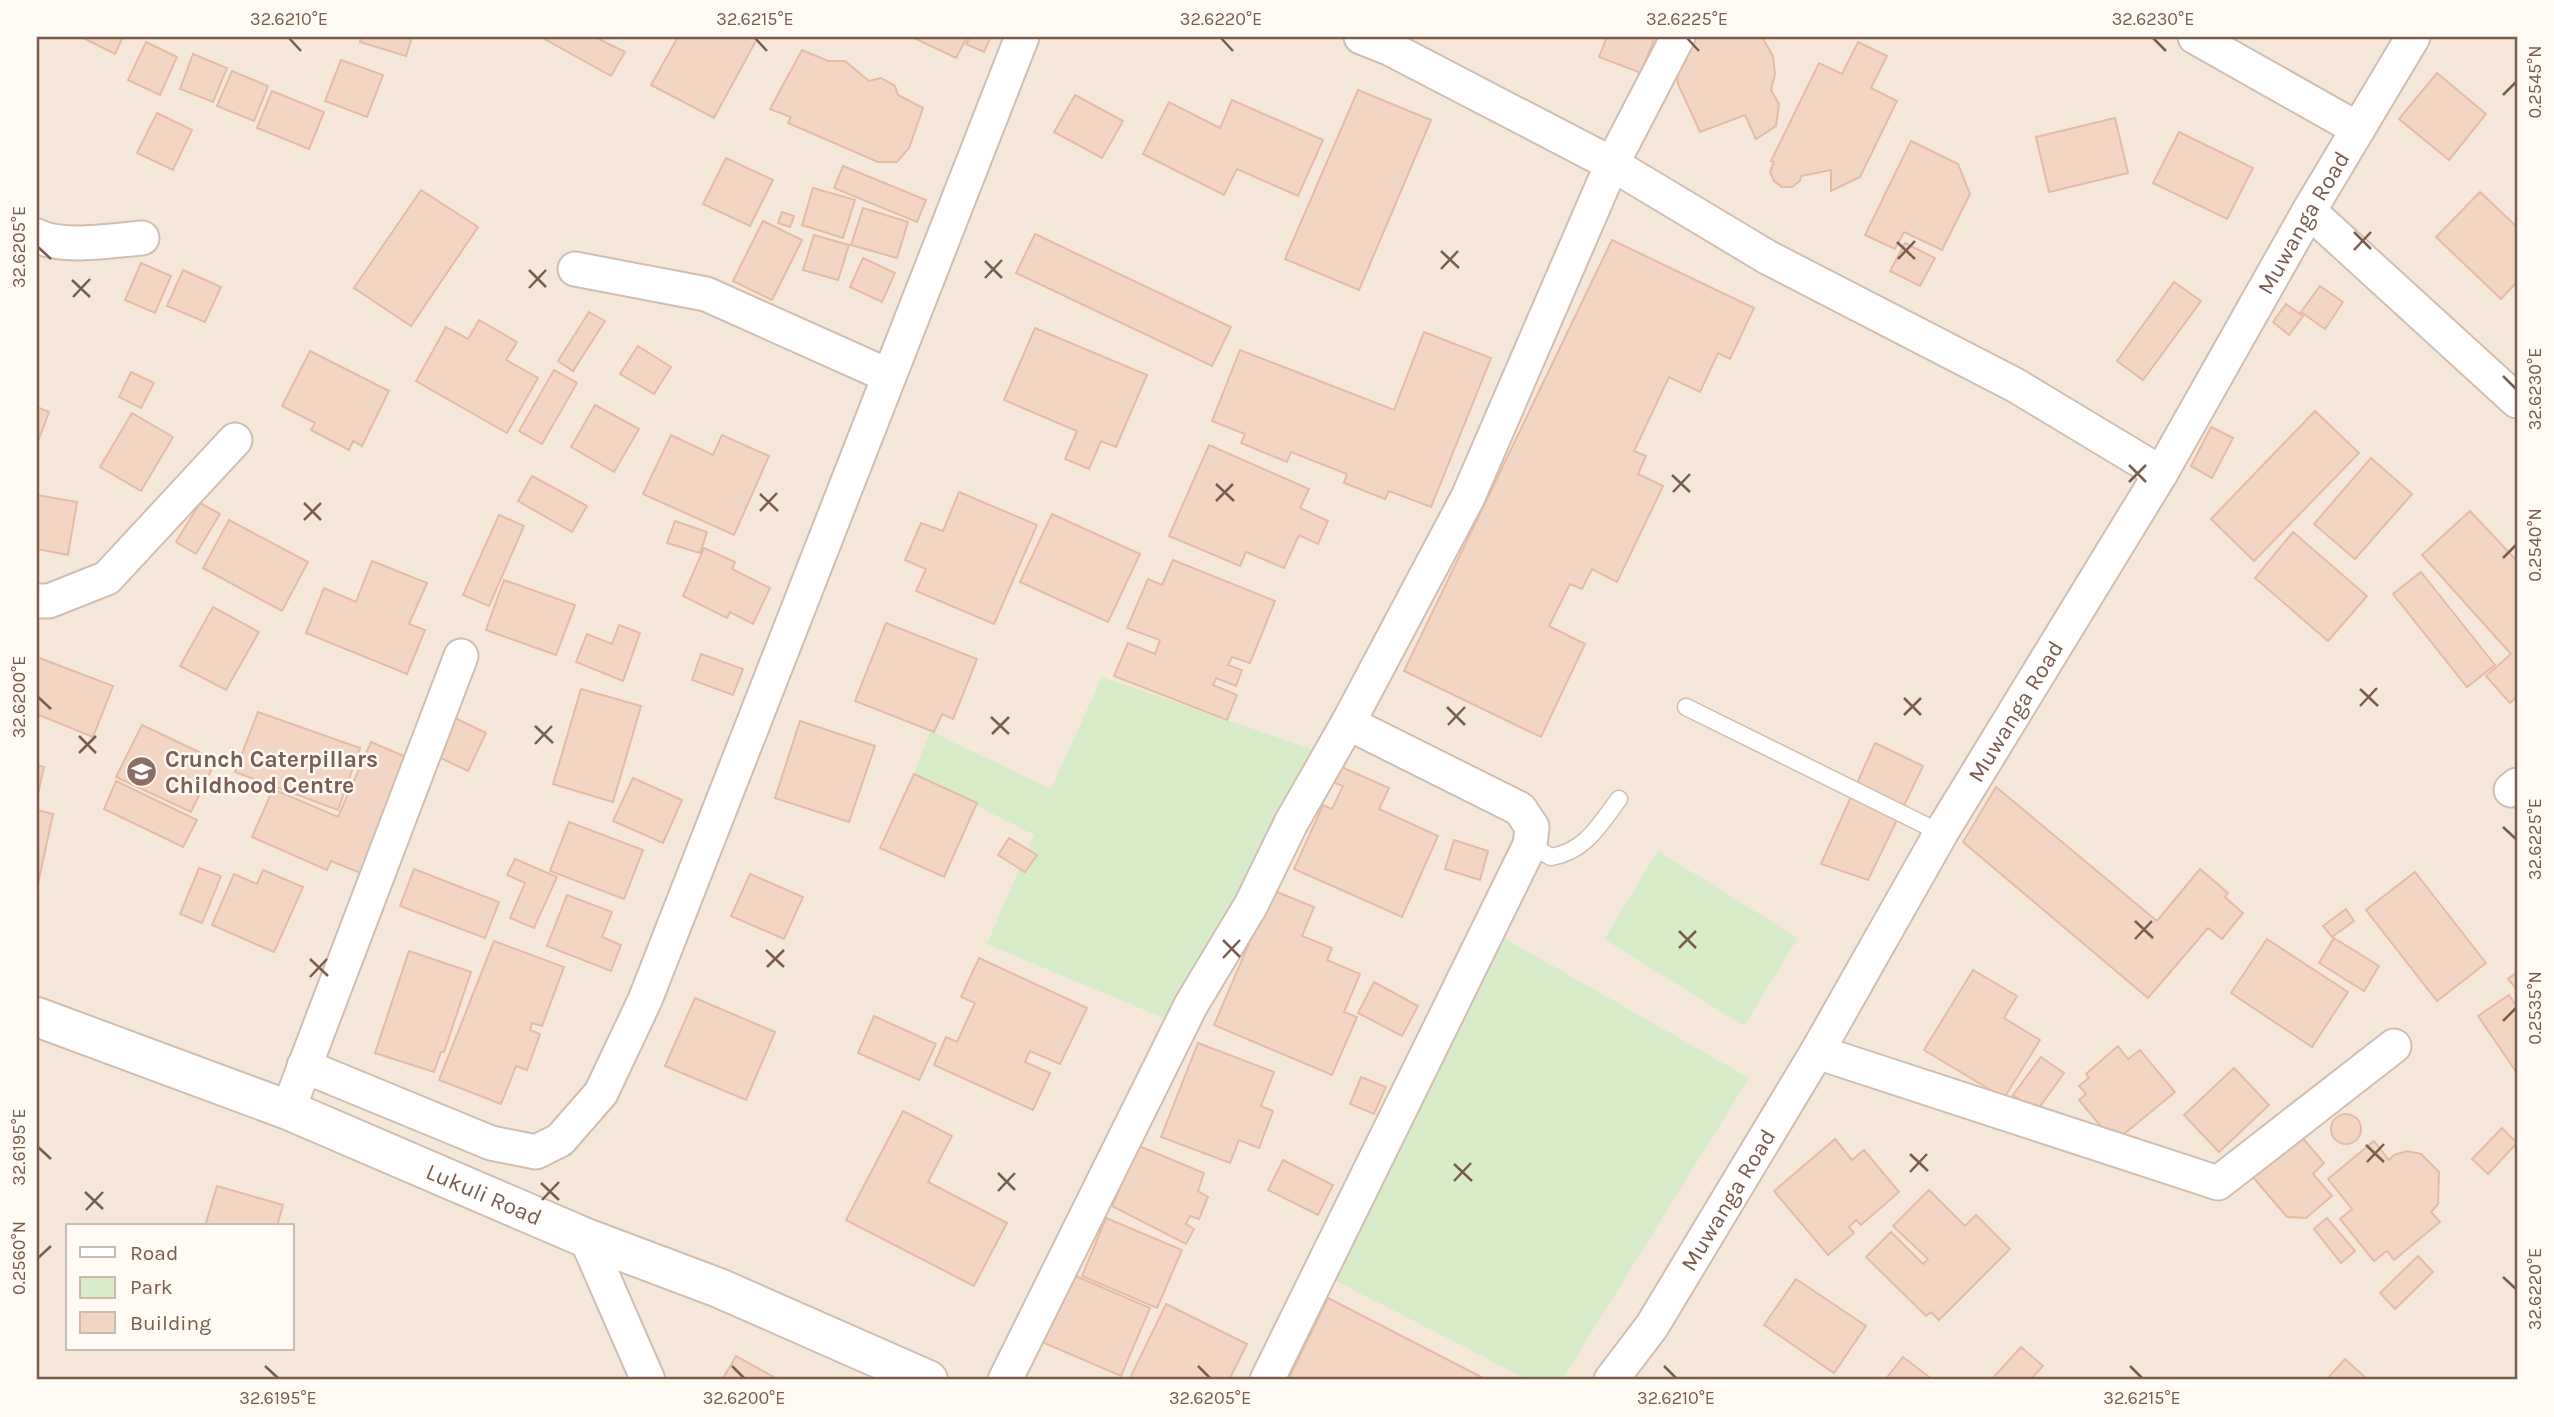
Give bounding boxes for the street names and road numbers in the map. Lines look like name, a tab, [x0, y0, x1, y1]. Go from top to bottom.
street label: Muwanga Road	[2251, 146, 2355, 299]
street label: Muwanga Road	[1962, 636, 2069, 787]
street label: Muwanga Road	[1675, 1124, 1781, 1276]
street label: Lukuli Road	[422, 1157, 546, 1231]

